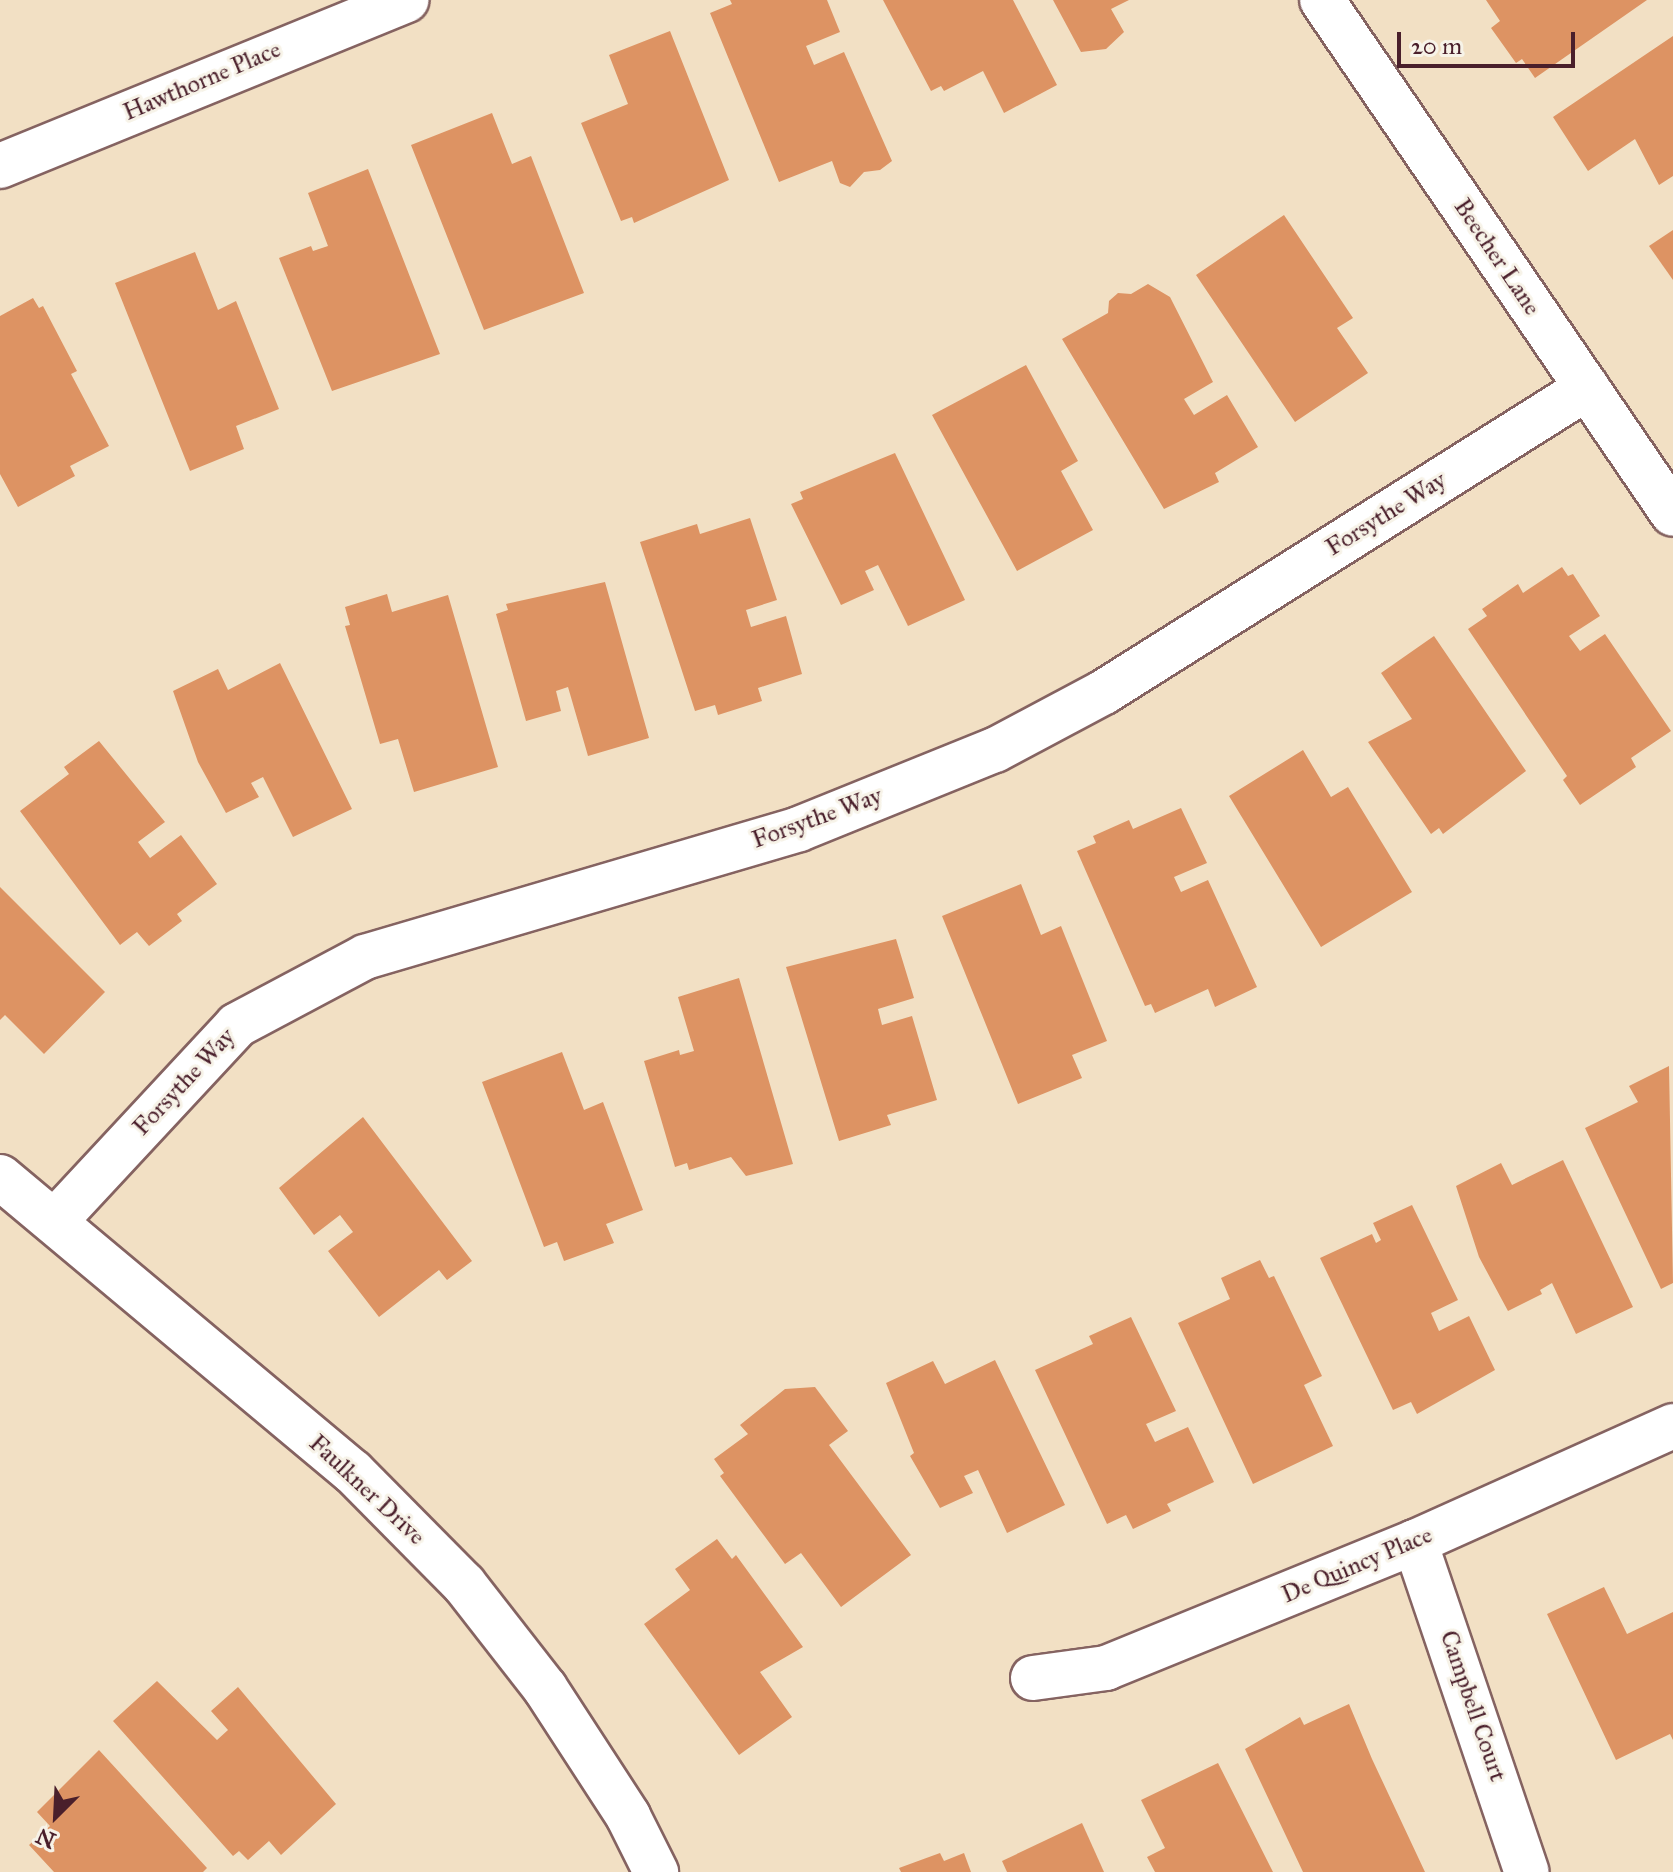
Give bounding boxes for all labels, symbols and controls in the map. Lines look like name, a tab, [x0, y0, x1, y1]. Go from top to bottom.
scale bar	[1401, 16, 1579, 66]
text: 20 m	[1411, 31, 1462, 61]
street label: Hawthorne Place	[119, 35, 285, 127]
street label: Beecher Lane	[1448, 193, 1546, 321]
street label: Forsythe Way	[1321, 466, 1451, 562]
street label: Forsythe Way	[748, 781, 886, 855]
street label: Forsythe Way	[127, 1022, 241, 1142]
street label: Faulkner Drive	[303, 1429, 431, 1551]
street label: De Quincy Place	[1278, 1520, 1436, 1610]
street label: Campbell Court	[1434, 1627, 1512, 1785]
north arrow	[16, 1776, 96, 1856]
text: N	[32, 1822, 60, 1855]

